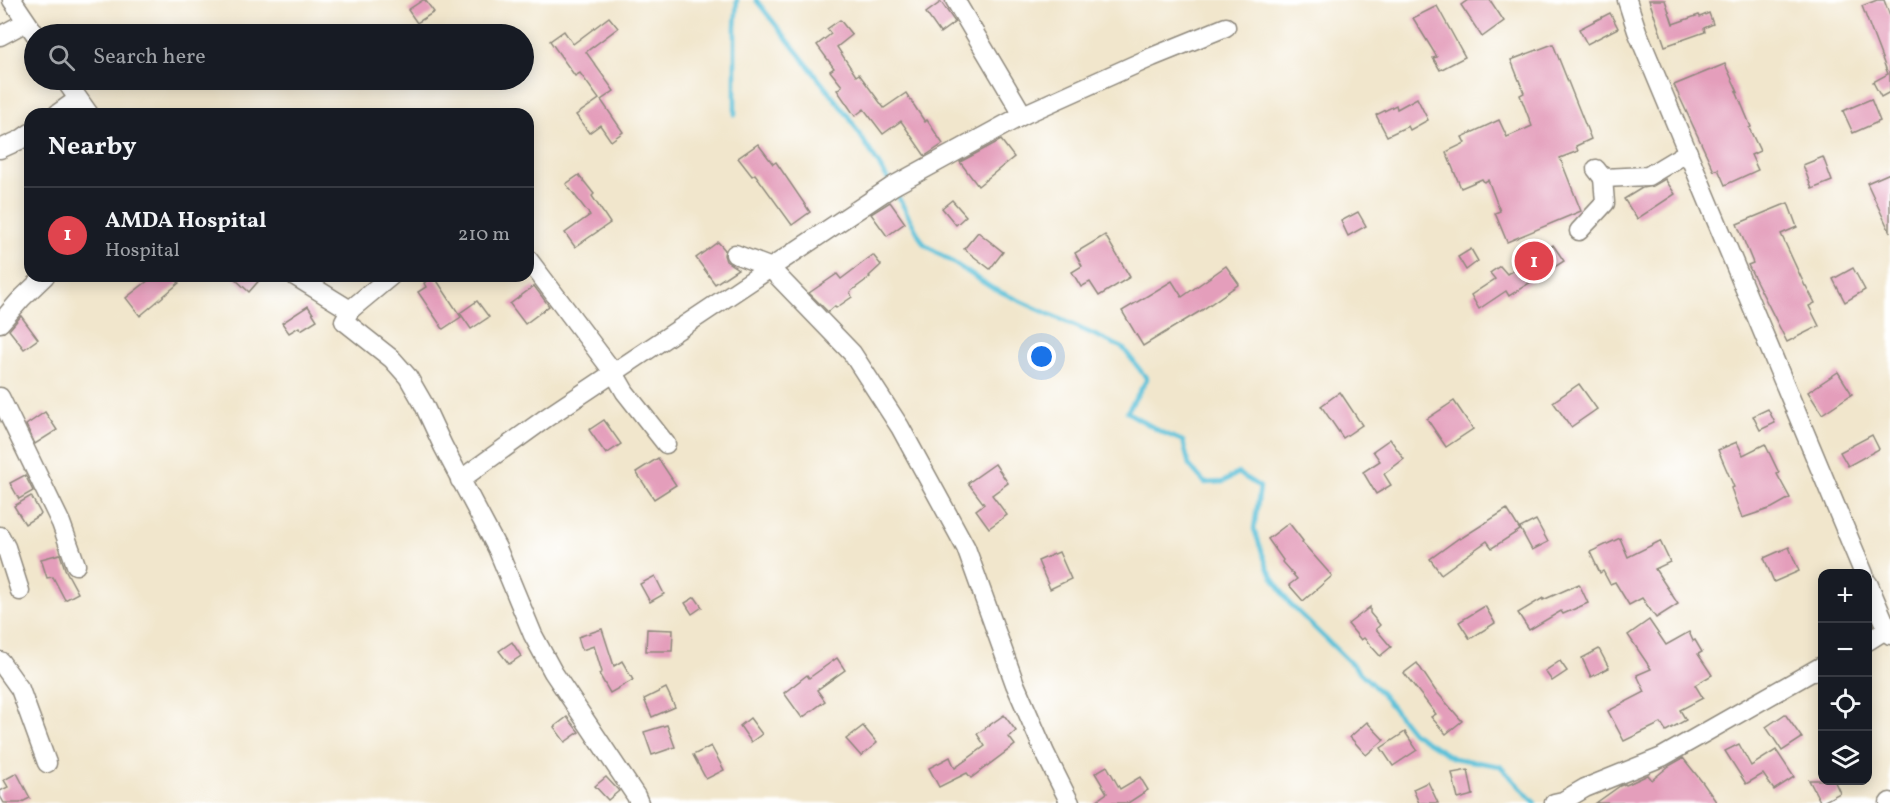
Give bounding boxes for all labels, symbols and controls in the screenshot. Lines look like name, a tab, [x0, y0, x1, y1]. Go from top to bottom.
search box	[24, 24, 534, 90]
icon: search	[45, 41, 78, 74]
text: Search here	[93, 42, 206, 73]
text: Nearby	[48, 129, 137, 165]
text: AMDA Hospital	[105, 206, 266, 237]
text: 1	[63, 221, 72, 249]
text: 210 m	[458, 221, 510, 249]
text: Hospital	[105, 237, 180, 265]
pin: 1	[1514, 238, 1553, 284]
your location	[1027, 342, 1056, 371]
map controls	[1818, 569, 1872, 785]
button: +	[1818, 569, 1872, 623]
button: −	[1818, 623, 1872, 677]
button: locate	[1818, 677, 1872, 731]
button: layers	[1818, 731, 1872, 785]

